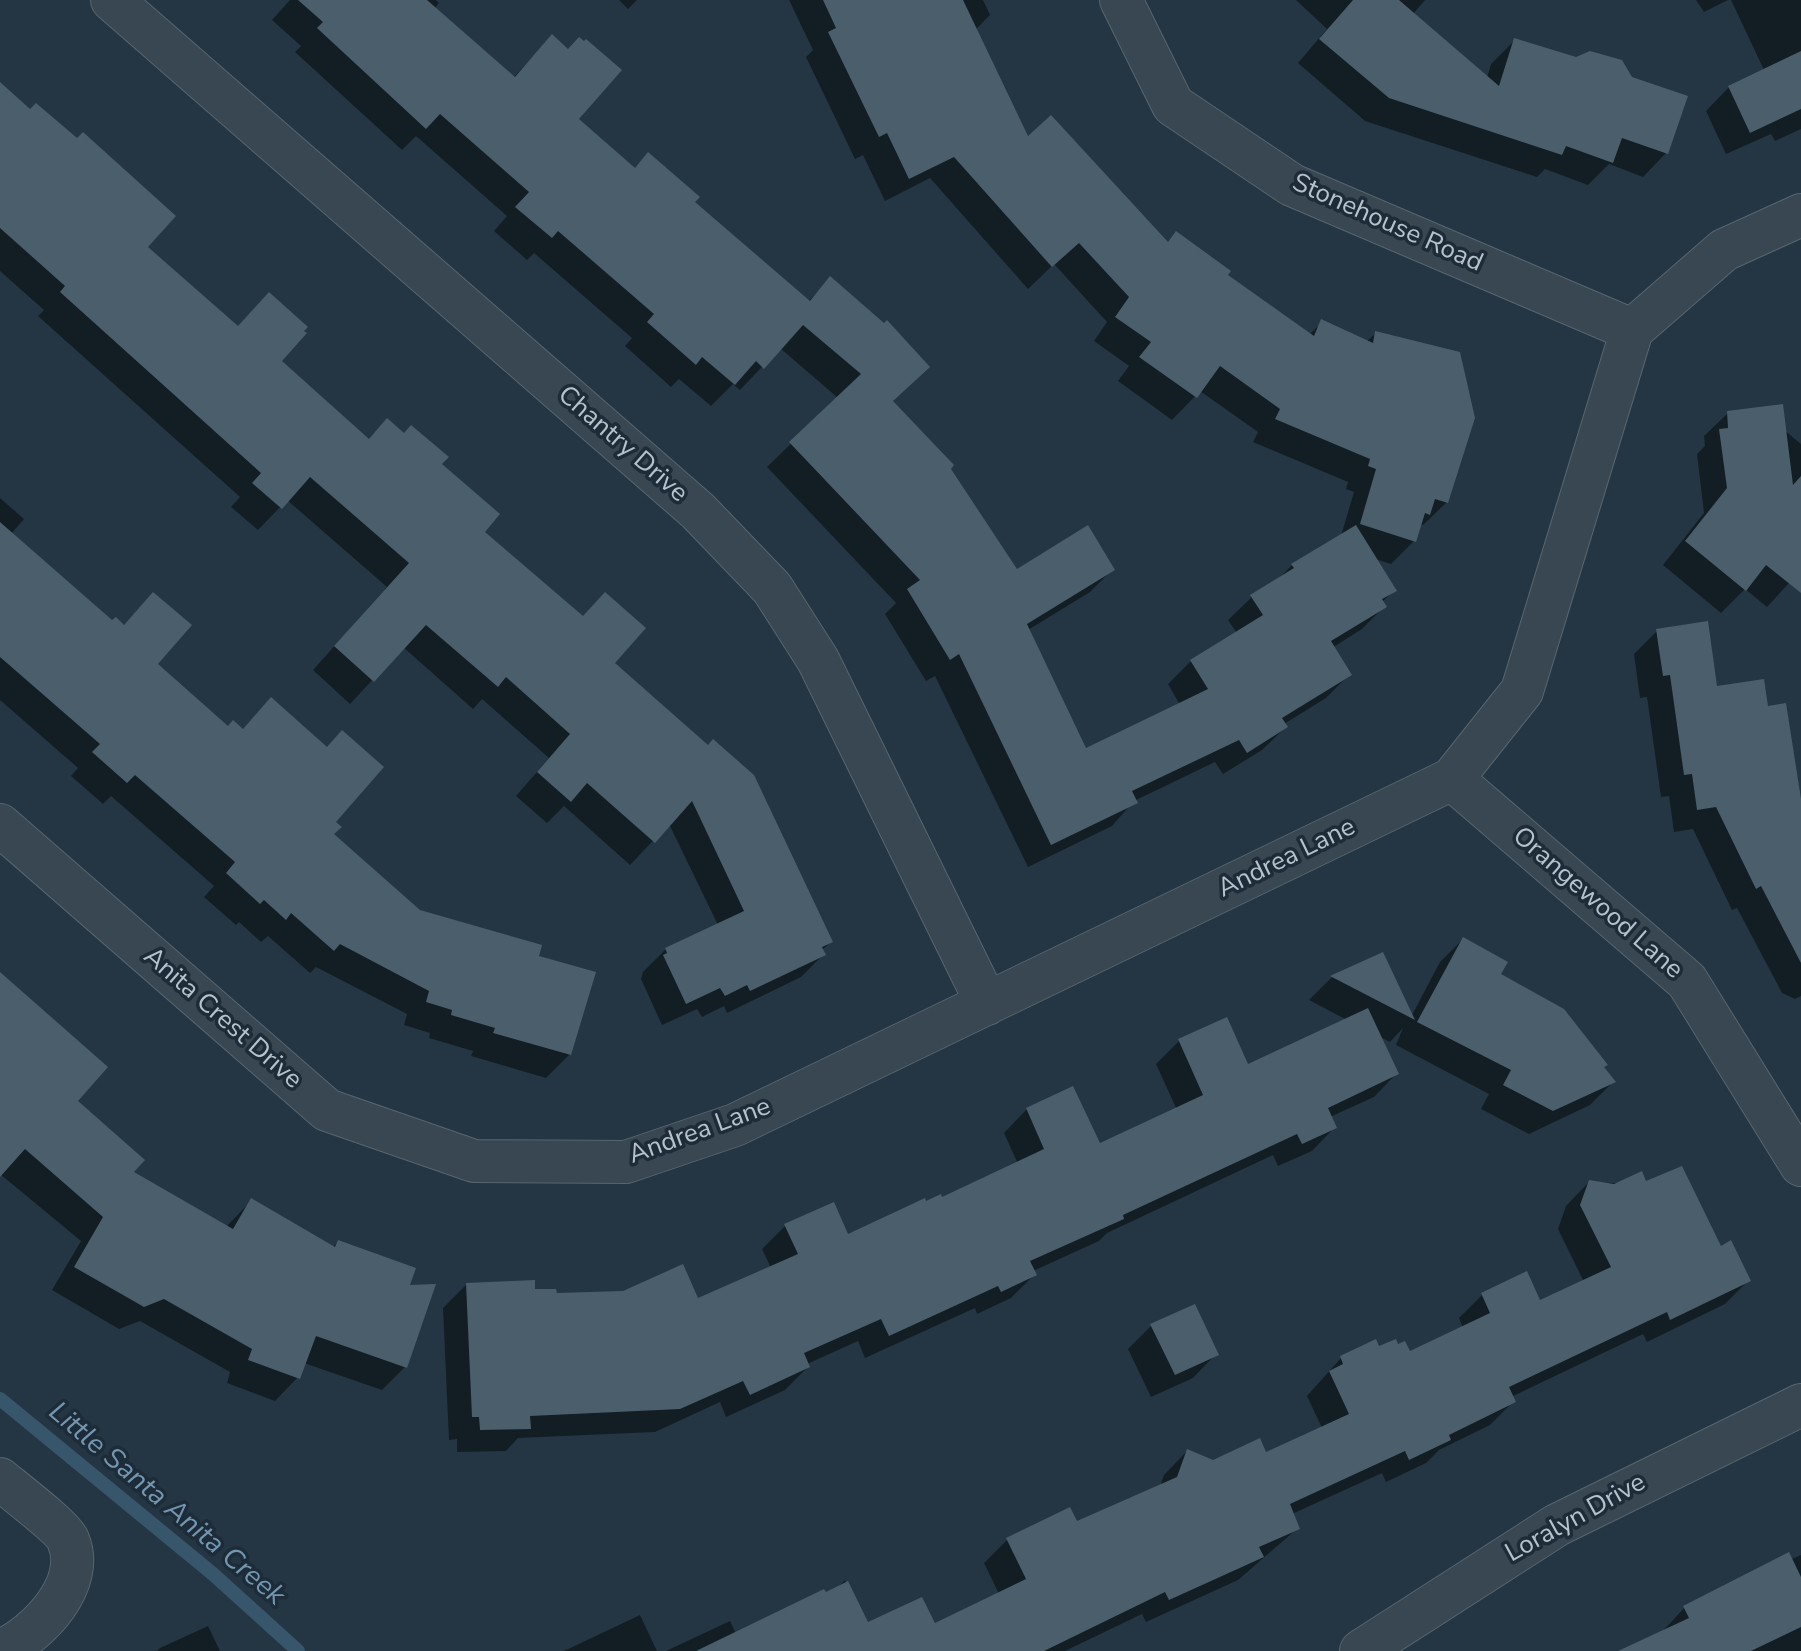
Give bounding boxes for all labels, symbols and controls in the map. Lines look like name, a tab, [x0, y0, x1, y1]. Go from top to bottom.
street label: Stonehouse Road	[1287, 168, 1487, 280]
street label: Chantry Drive	[551, 380, 693, 510]
street label: Andrea Lane	[1213, 812, 1361, 906]
street label: Orangewood Lane	[1505, 822, 1689, 986]
street label: Anita Crest Drive	[136, 942, 308, 1096]
street label: Andrea Lane	[625, 1092, 775, 1172]
water label: Little Santa Anita Creek	[41, 1396, 291, 1614]
street label: Loralyn Drive	[1501, 1468, 1651, 1570]

